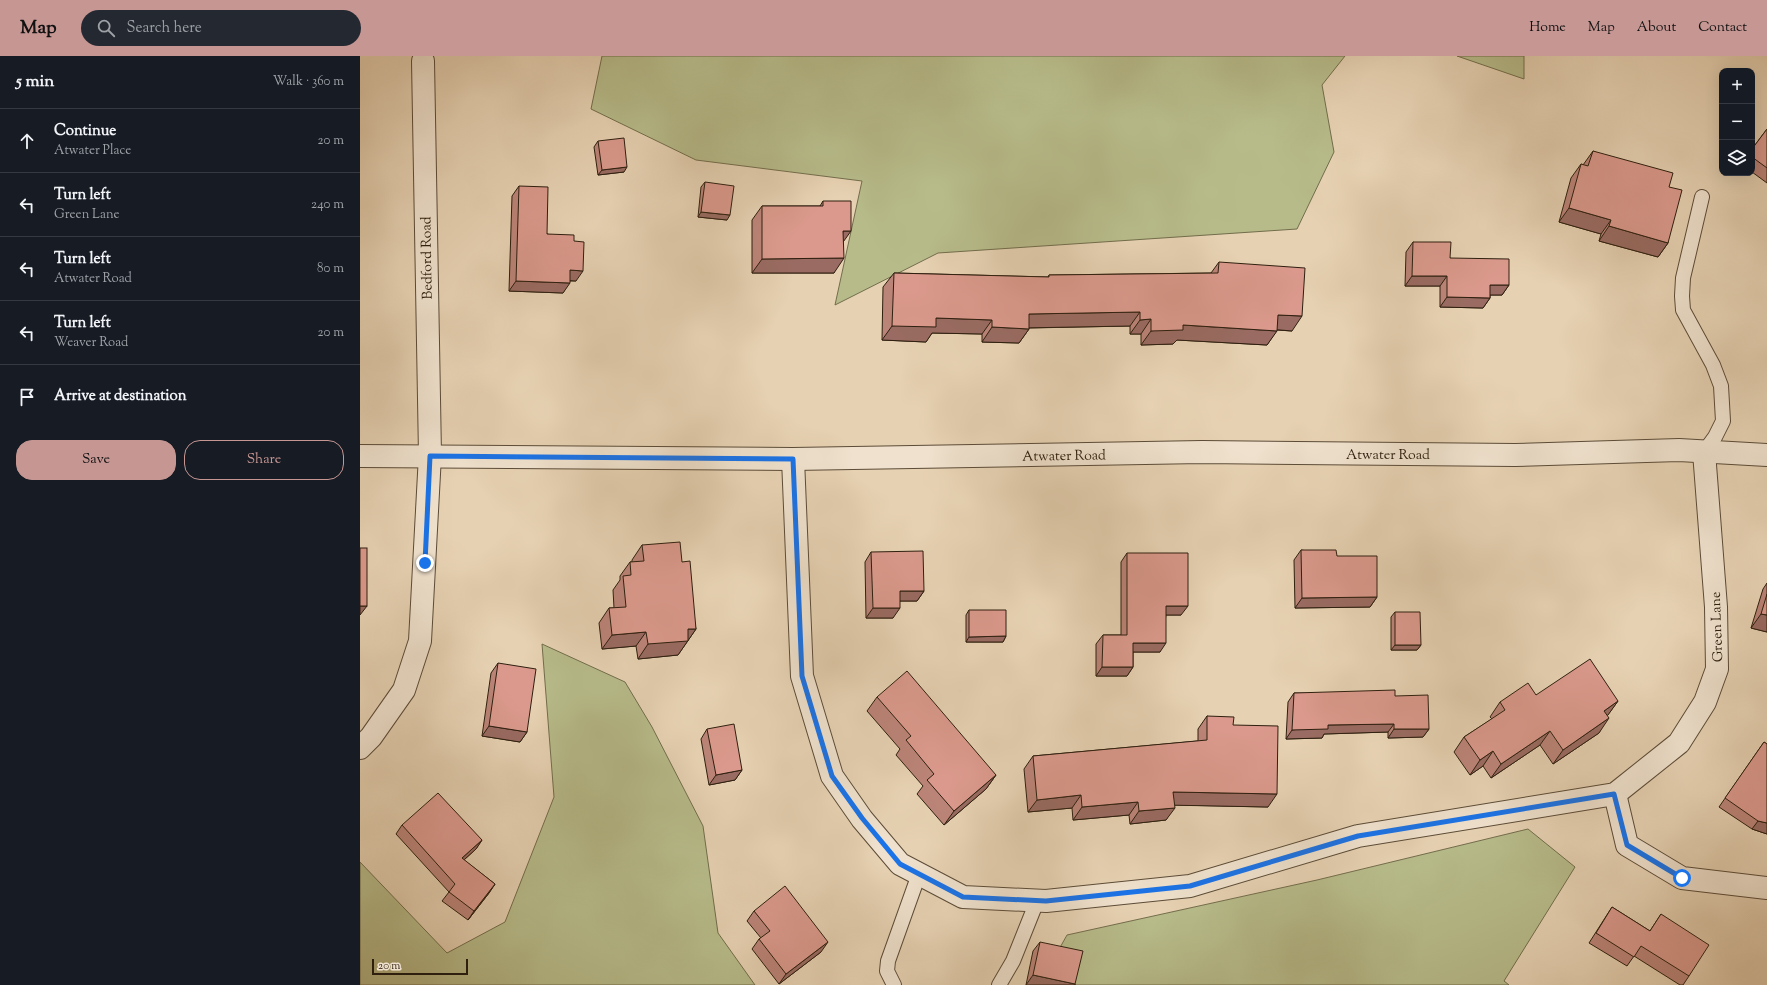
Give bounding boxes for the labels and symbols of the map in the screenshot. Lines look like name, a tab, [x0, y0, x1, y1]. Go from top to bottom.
street label: Bedford Road	[417, 216, 439, 300]
street label: Atwater Road	[1022, 446, 1106, 468]
street label: Atwater Road	[1346, 446, 1430, 466]
route end	[416, 554, 434, 572]
street label: Green Lane	[1707, 591, 1729, 663]
route start	[1673, 869, 1691, 887]
scale bar	[372, 957, 468, 976]

